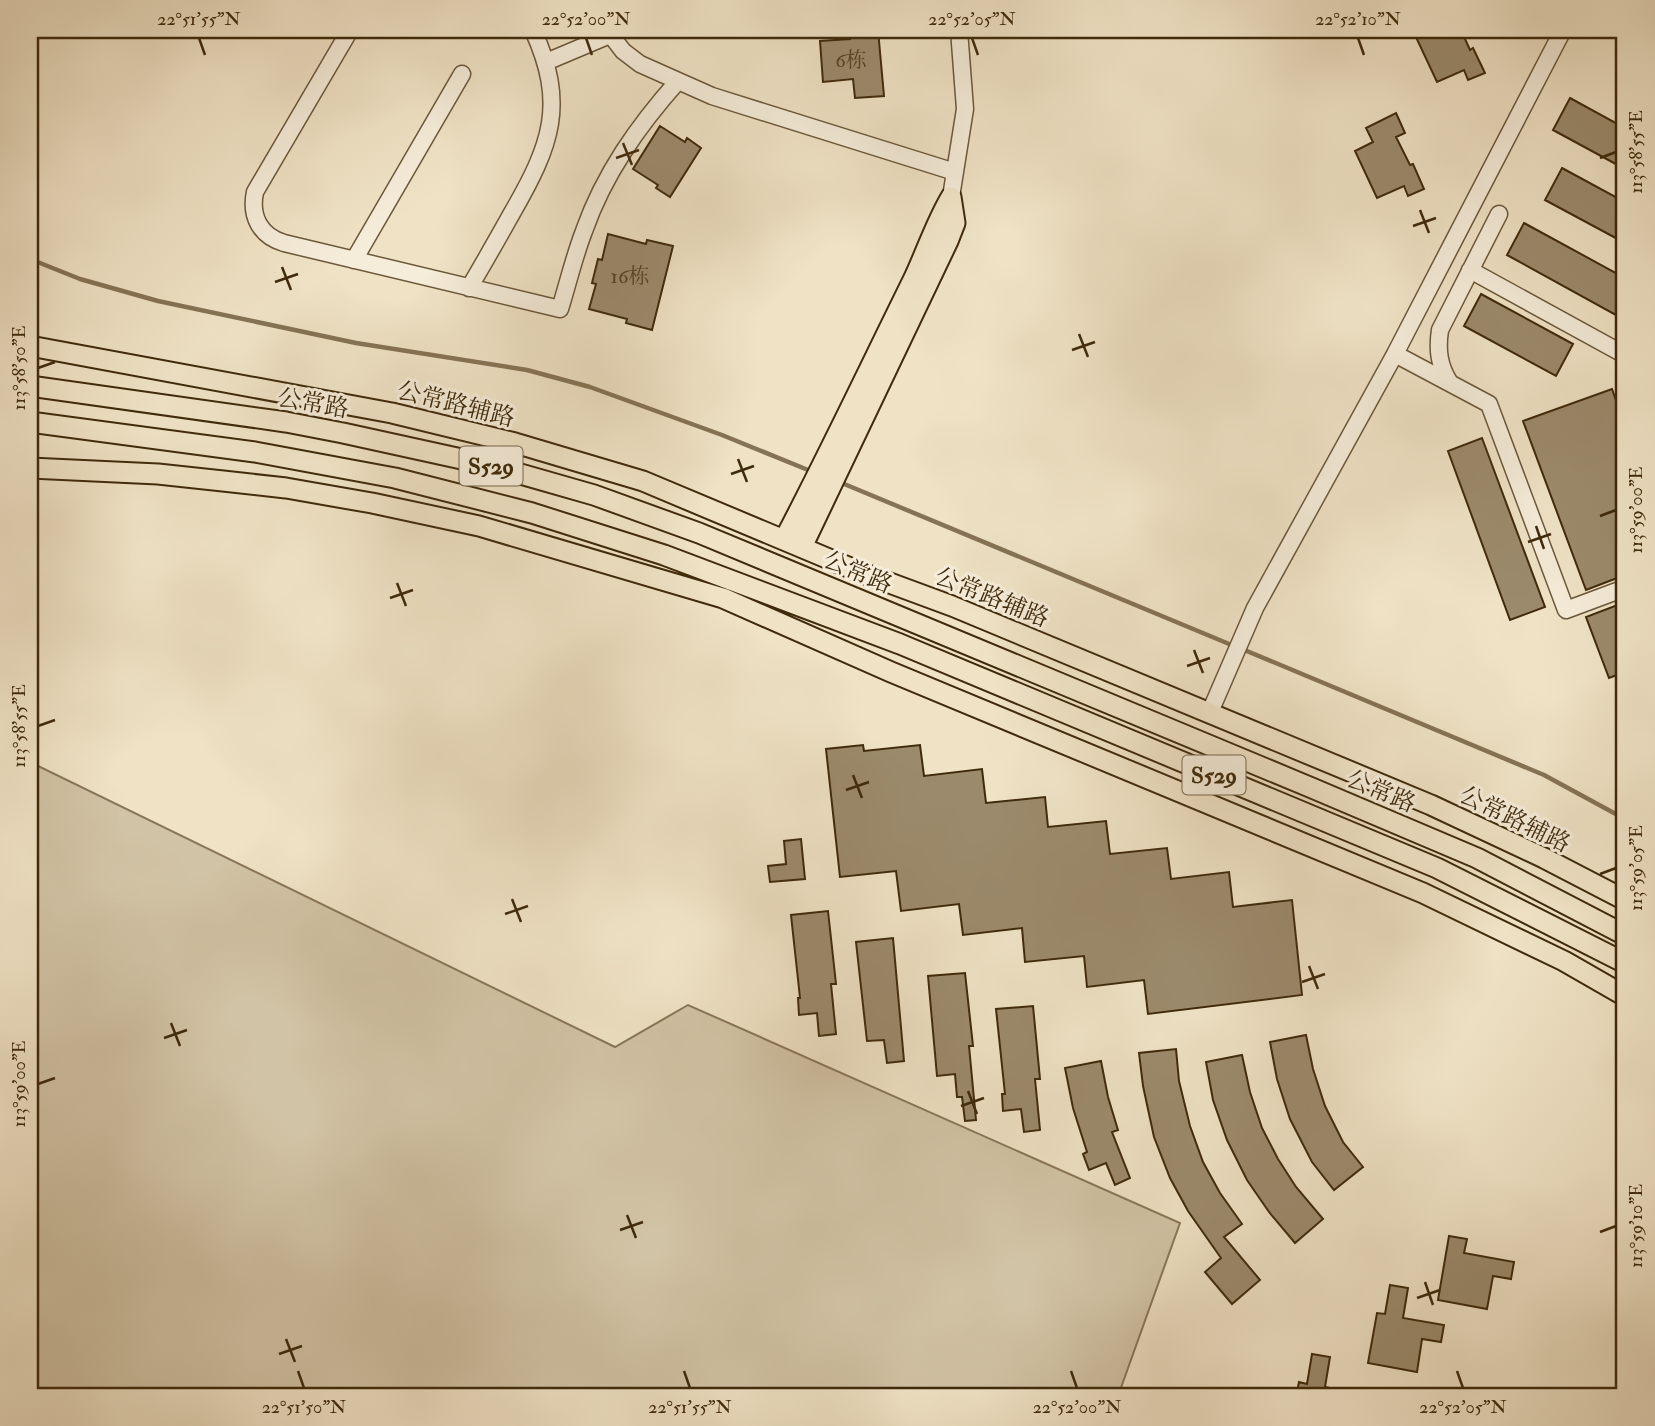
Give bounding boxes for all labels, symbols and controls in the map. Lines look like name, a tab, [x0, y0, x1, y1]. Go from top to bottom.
text: 22°51'55"N	[157, 8, 241, 31]
text: 22°52'00"N	[542, 8, 630, 31]
text: 22°52'05"N	[928, 8, 1016, 31]
text: 22°52'10"N	[1315, 8, 1401, 31]
house number: 6栋	[835, 47, 867, 74]
text: 113°58'55"E	[1625, 110, 1648, 194]
house number: 16栋	[611, 263, 650, 290]
text: 113°58'50"E	[8, 326, 31, 410]
street label: 公常路辅路	[394, 375, 518, 434]
street label: 公常路	[275, 382, 351, 425]
road number: S529	[460, 446, 522, 486]
text: 113°59'00"E	[1625, 466, 1648, 554]
street label: 公常路	[819, 544, 897, 601]
street label: 公常路辅路	[930, 561, 1053, 634]
text: 113°58'55"E	[8, 684, 31, 768]
road number: S529	[1182, 755, 1246, 794]
street label: 公常路	[1342, 763, 1420, 820]
street label: 公常路辅路	[1454, 779, 1576, 860]
text: 113°59'05"E	[1625, 825, 1648, 911]
text: 113°59'00"E	[8, 1040, 31, 1128]
text: 113°59'10"E	[1625, 1184, 1648, 1268]
text: 22°51'50"N	[262, 1396, 346, 1419]
text: 22°51'55"N	[648, 1396, 732, 1419]
text: 22°52'00"N	[1033, 1396, 1121, 1419]
text: 22°52'05"N	[1419, 1396, 1507, 1419]

